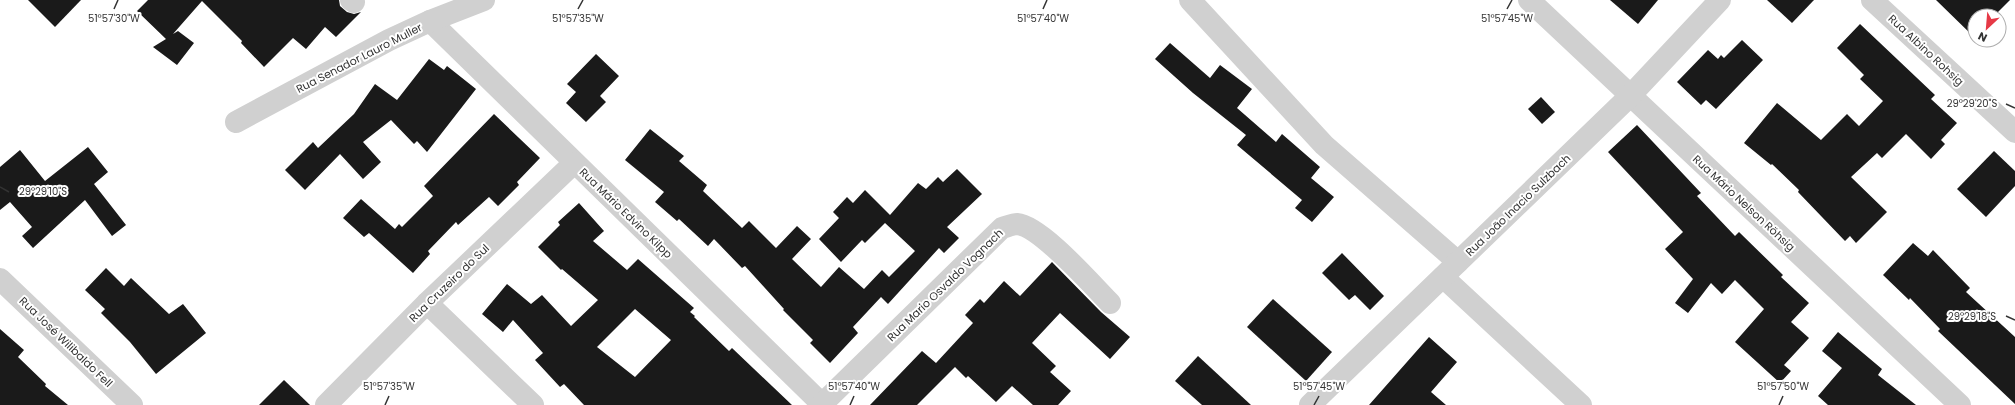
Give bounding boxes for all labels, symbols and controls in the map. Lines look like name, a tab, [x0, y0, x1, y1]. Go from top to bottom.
north arrow	[1967, 8, 2007, 48]
text: 51°57'30"W	[88, 11, 140, 26]
text: 51°57'35"W	[552, 11, 604, 26]
text: 51°57'40"W	[1017, 11, 1069, 26]
text: 51°57'45"W	[1481, 11, 1533, 26]
street label: Rua Albino Rohsig	[1885, 11, 1967, 89]
street label: Rua Senador Lauro Muller	[293, 19, 425, 97]
text: N	[1975, 28, 1990, 46]
text: 29°29'20"S	[1947, 96, 1997, 111]
street label: Rua João Inacio Sulzbach	[1462, 150, 1574, 260]
street label: Rua Mário Nelson Röhsig	[1689, 151, 1799, 255]
street label: Rua Mário Edvino Kilpp	[576, 164, 676, 262]
text: 29°29'10"S	[19, 184, 67, 199]
street label: Rua Mario Osvaldo Vognach	[883, 225, 1007, 345]
street label: Rua Cruzeiro do Sul	[405, 240, 493, 326]
street label: Rua José Wilibaldo Fell	[16, 293, 116, 391]
text: 29°29'18"S	[1948, 309, 1996, 324]
text: 51°57'35"W	[363, 379, 415, 394]
text: 51°57'40"W	[828, 379, 880, 394]
text: 51°57'45"W	[1293, 379, 1345, 394]
text: 51°57'50"W	[1757, 379, 1809, 394]

